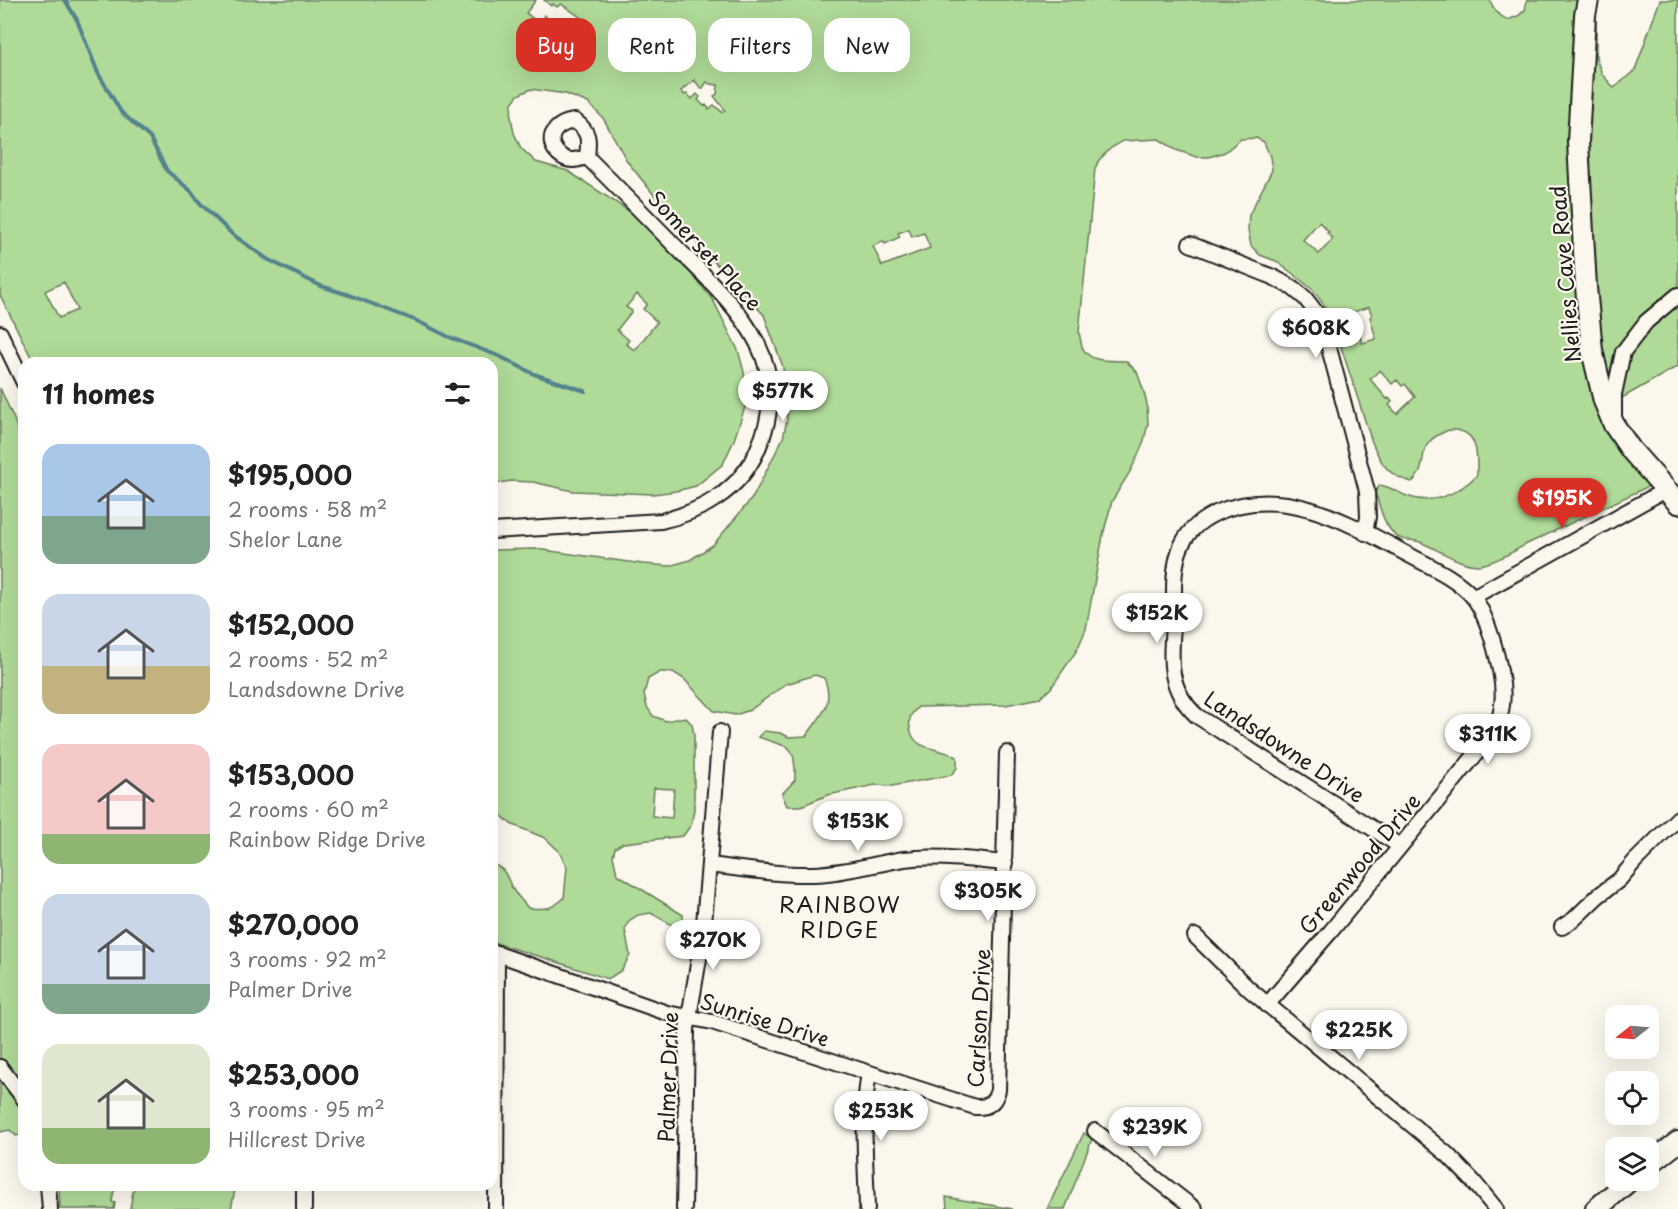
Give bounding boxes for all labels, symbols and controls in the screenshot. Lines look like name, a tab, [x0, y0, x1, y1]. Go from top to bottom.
chip: Buy	[516, 18, 596, 72]
chip: Rent	[608, 18, 696, 72]
chip: Filters	[708, 18, 812, 72]
chip: New	[824, 18, 910, 72]
street label: Somerset Place	[642, 183, 770, 317]
street label: Nellies Cave Road	[1540, 184, 1588, 364]
pin: $608K	[1274, 308, 1358, 359]
text: $608K	[1282, 312, 1350, 342]
pin: $577K	[741, 371, 825, 422]
text: 11 homes	[42, 374, 155, 413]
text: $577K	[752, 375, 814, 405]
icon: filters	[441, 377, 474, 410]
text: $195,000	[228, 455, 352, 494]
icon: home	[90, 468, 162, 540]
pin: $195K	[1520, 478, 1604, 529]
text: $195K	[1532, 482, 1592, 512]
text: 2 rooms · 58 m²	[228, 494, 387, 524]
text: Shelor Lane	[228, 524, 343, 554]
pin: $152K	[1115, 593, 1199, 644]
text: $152K	[1126, 597, 1188, 627]
text: $152,000	[228, 605, 354, 644]
icon: home	[90, 618, 162, 690]
text: 2 rooms · 52 m²	[228, 644, 388, 674]
text: Landsdowne Drive	[228, 674, 405, 704]
street label: Landsdowne Drive	[1199, 682, 1371, 810]
pin: $311K	[1446, 714, 1530, 765]
text: $311K	[1459, 718, 1517, 748]
text: $153,000	[228, 755, 354, 794]
icon: home	[90, 768, 162, 840]
street label: Greenwood Drive	[1290, 786, 1428, 940]
text: 2 rooms · 60 m²	[228, 794, 389, 824]
pin: $153K	[816, 801, 900, 852]
text: $153K	[827, 805, 889, 835]
text: Rainbow Ridge Drive	[228, 824, 426, 854]
pin: $305K	[946, 871, 1030, 922]
text: $305K	[954, 875, 1022, 905]
district label: RAINBOW RIDGE	[779, 887, 901, 945]
text: $270,000	[228, 905, 359, 944]
icon: home	[90, 918, 162, 990]
pin: $270K	[671, 920, 755, 971]
text: $270K	[679, 924, 747, 954]
text: 3 rooms · 92 m²	[228, 944, 387, 974]
street label: Carlson Drive	[958, 948, 998, 1088]
text: Palmer Drive	[228, 974, 352, 1004]
street label: Sunrise Drive	[697, 984, 833, 1054]
north arrow	[1605, 1005, 1659, 1059]
map controls	[1605, 1005, 1659, 1191]
pin: $225K	[1317, 1010, 1401, 1061]
street label: Palmer Drive	[649, 1011, 685, 1143]
text: $225K	[1325, 1014, 1393, 1044]
text: $253,000	[228, 1055, 359, 1094]
icon: home	[90, 1068, 162, 1140]
button: locate	[1605, 1071, 1659, 1125]
pin: $253K	[839, 1091, 923, 1142]
text: 3 rooms · 95 m²	[228, 1094, 385, 1124]
text: $253K	[848, 1095, 914, 1125]
pin: $239K	[1113, 1107, 1197, 1158]
text: $239K	[1122, 1111, 1188, 1141]
text: Hillcrest Drive	[228, 1124, 366, 1154]
button: layers	[1605, 1137, 1659, 1191]

